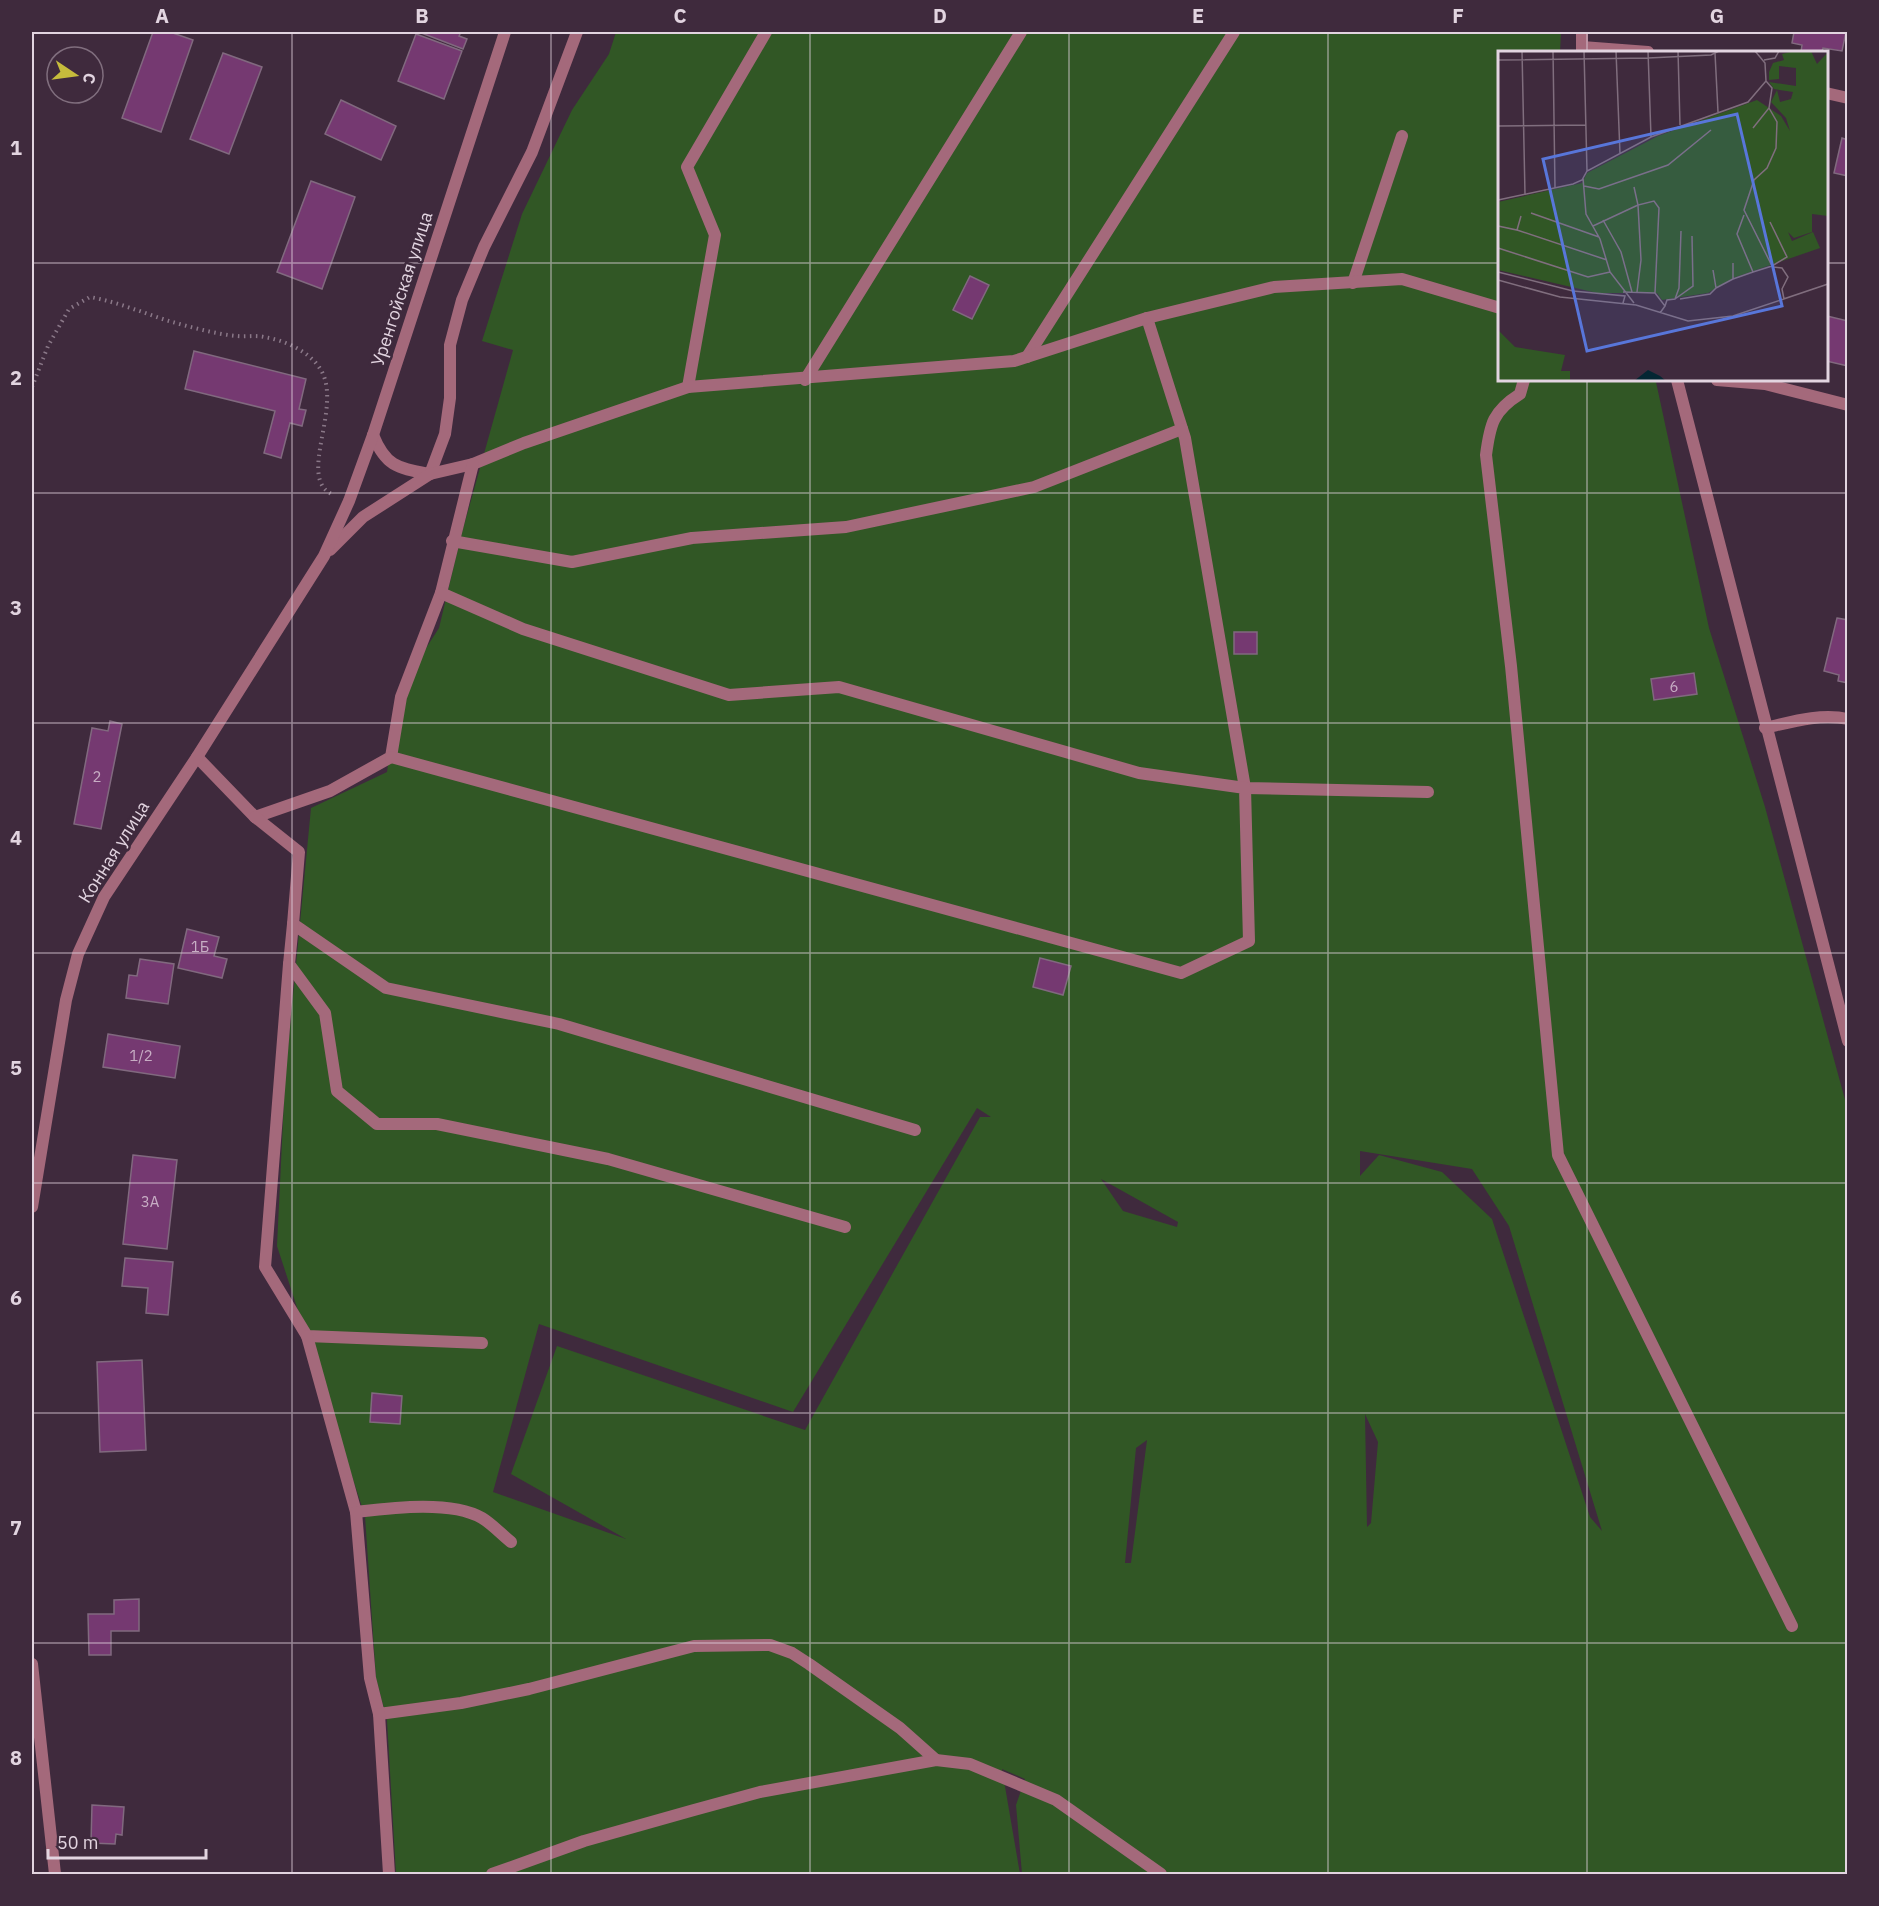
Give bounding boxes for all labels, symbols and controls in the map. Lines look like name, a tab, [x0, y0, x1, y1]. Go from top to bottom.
text: A	[155, 2, 169, 29]
text: B	[415, 2, 429, 29]
text: C	[673, 2, 687, 29]
text: D	[933, 2, 947, 29]
text: E	[1192, 2, 1204, 29]
text: F	[1452, 2, 1464, 29]
text: G	[1710, 2, 1724, 29]
north arrow	[45, 45, 105, 105]
inset map	[1498, 51, 1828, 381]
text: С	[79, 71, 101, 86]
text: 1	[10, 134, 22, 161]
street label: Уренгойская улица	[366, 208, 437, 369]
text: 2	[10, 364, 22, 391]
text: 3	[10, 594, 22, 621]
house number: 6	[1669, 677, 1679, 696]
house number: 2	[92, 767, 102, 786]
street label: Конная улица	[73, 796, 154, 907]
text: 4	[10, 824, 22, 851]
house number: 1Б	[191, 937, 209, 956]
house number: 1/2	[129, 1046, 153, 1065]
text: 5	[10, 1054, 22, 1081]
house number: 3А	[141, 1192, 160, 1211]
text: 6	[10, 1284, 22, 1311]
text: 7	[10, 1514, 22, 1541]
text: 8	[10, 1744, 22, 1771]
scale bar	[48, 1822, 206, 1860]
text: 50 m	[57, 1831, 99, 1854]

